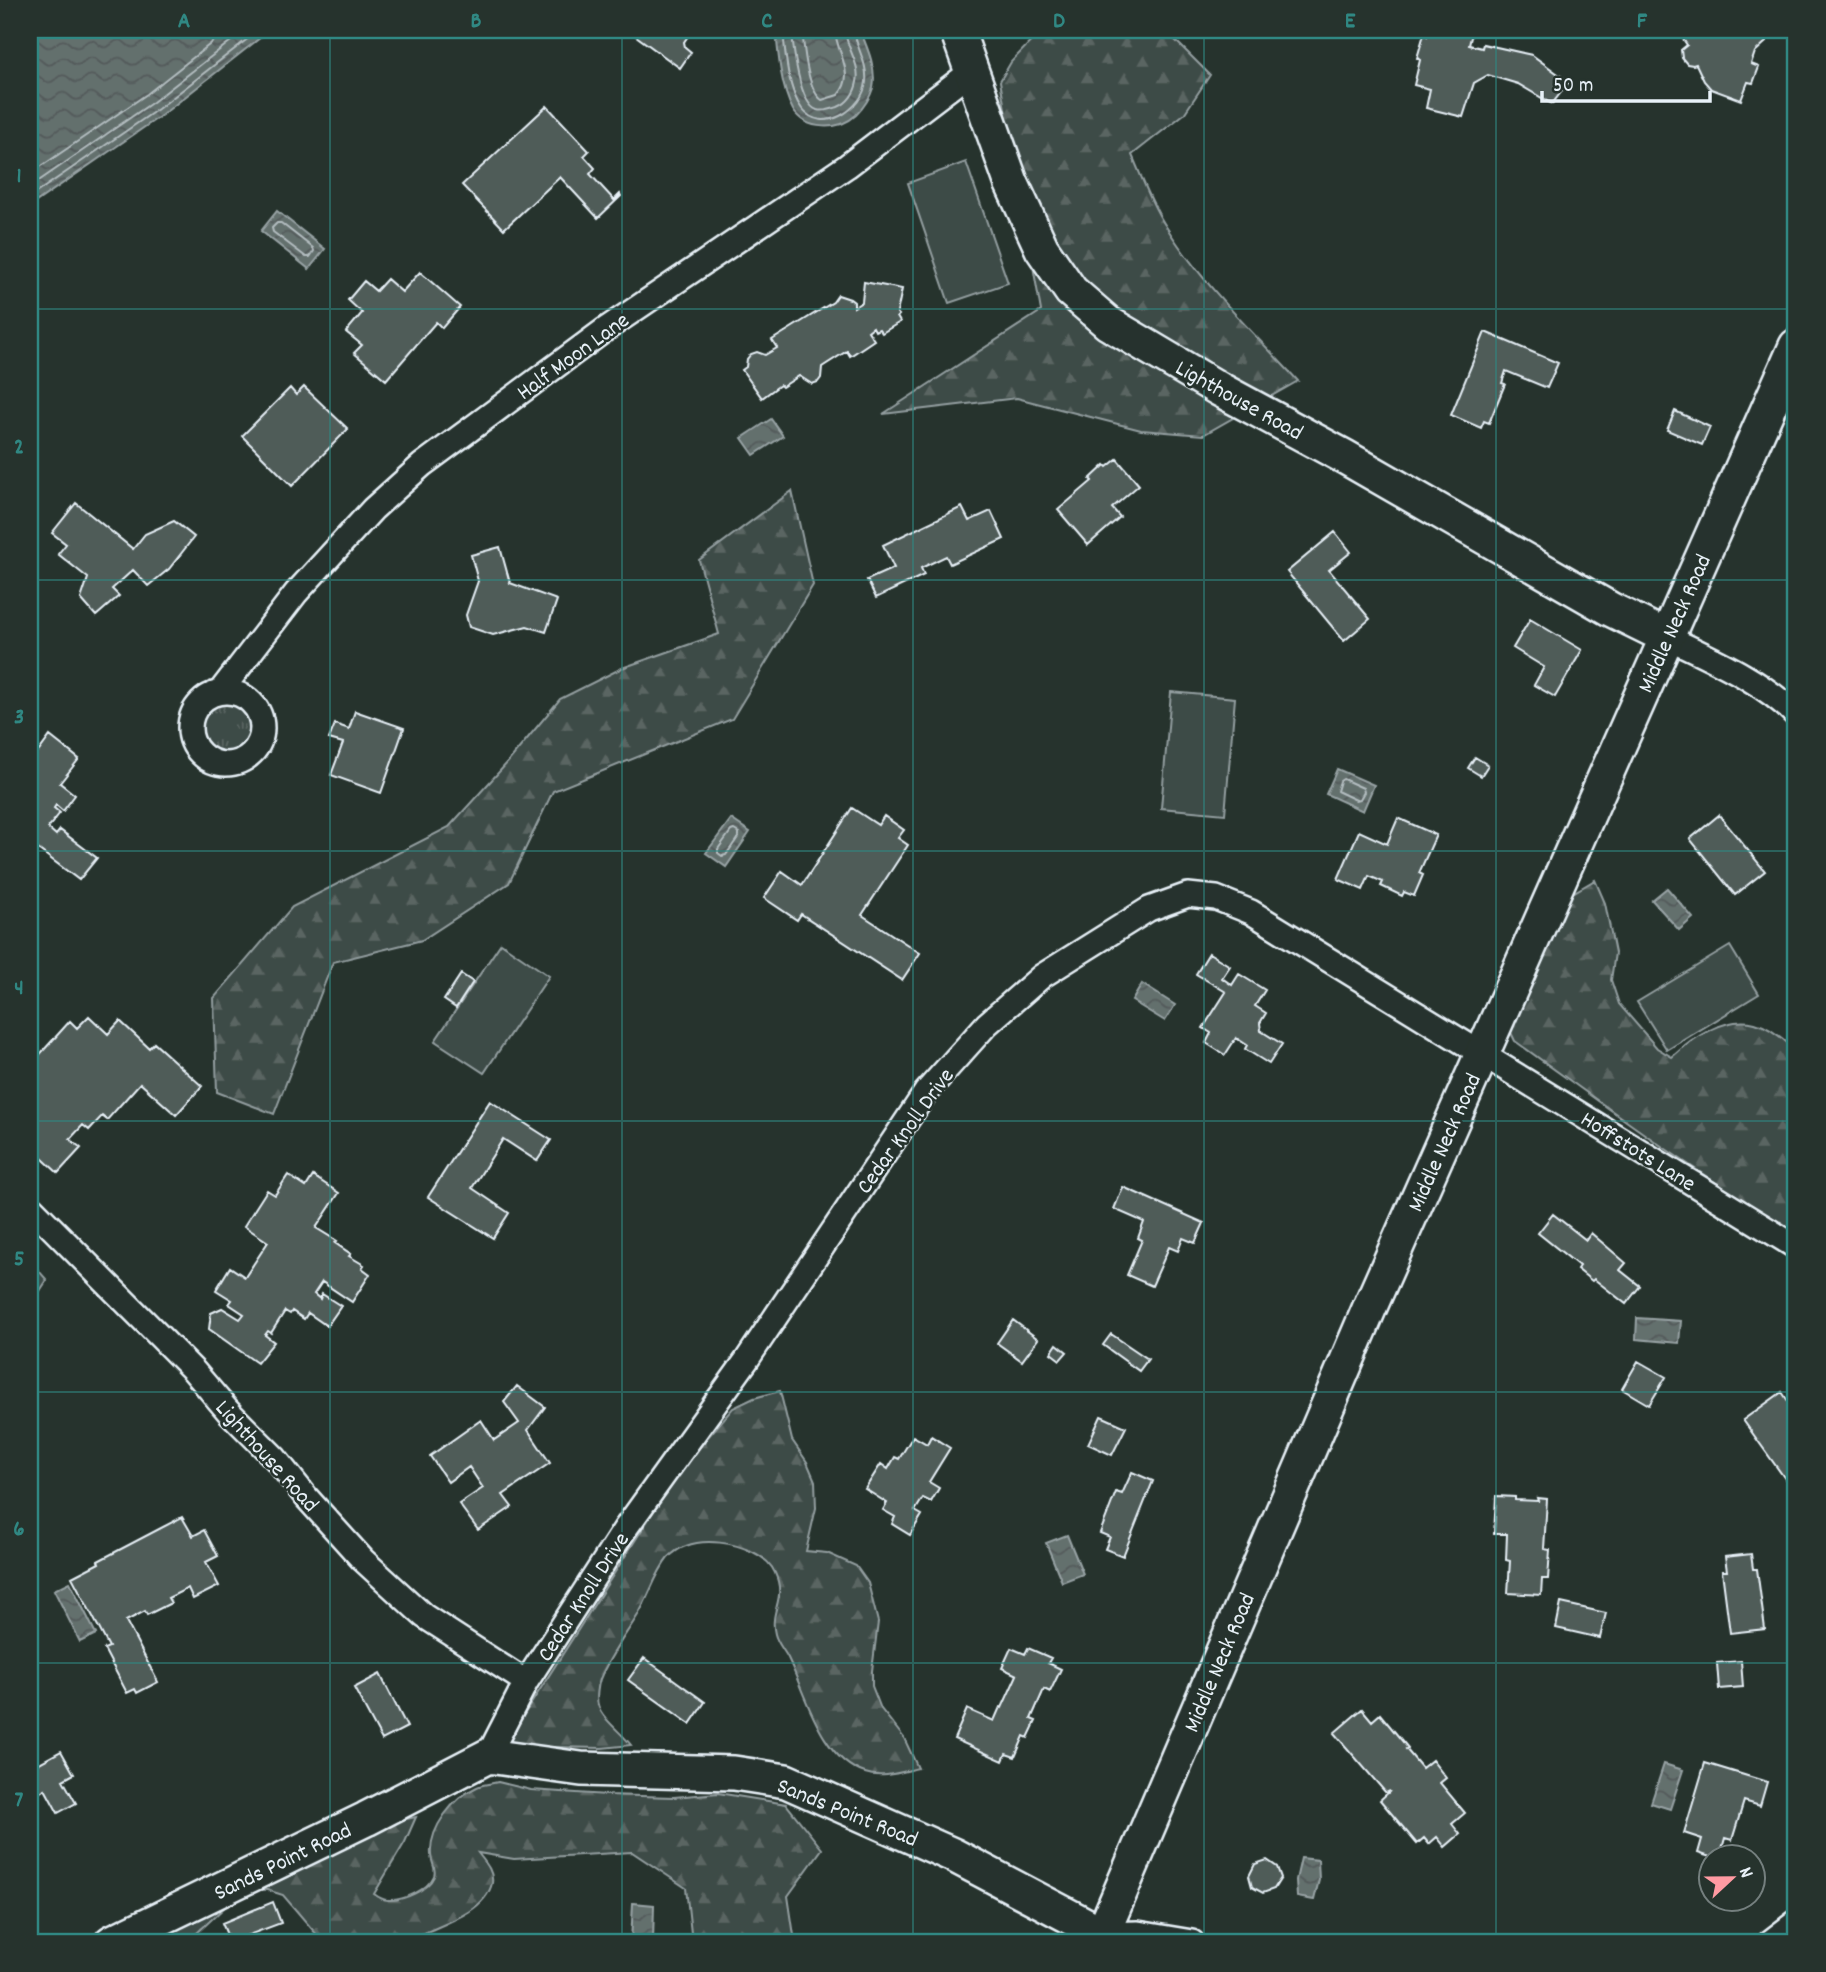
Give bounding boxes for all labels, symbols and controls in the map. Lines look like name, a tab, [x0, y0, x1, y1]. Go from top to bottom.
text: A	[178, 6, 190, 39]
text: B	[471, 6, 482, 39]
text: C	[761, 6, 773, 39]
text: D	[1053, 6, 1065, 39]
text: E	[1345, 6, 1356, 39]
text: F	[1637, 6, 1648, 39]
scale bar	[1542, 60, 1710, 104]
text: 50 m	[1553, 72, 1593, 102]
text: 1	[16, 161, 22, 194]
street label: Half Moon Lane	[511, 306, 637, 410]
street label: Lighthouse Road	[1168, 353, 1308, 451]
text: 2	[14, 432, 24, 465]
street label: Middle Neck Road	[1631, 550, 1721, 699]
text: 3	[14, 702, 24, 735]
text: 4	[14, 973, 24, 1006]
street label: Cedar Knoll Drive	[850, 1062, 964, 1202]
street label: Middle Neck Road	[1401, 1069, 1491, 1218]
street label: Hoffstots Lane	[1573, 1104, 1701, 1202]
text: 5	[14, 1244, 24, 1277]
street label: Lighthouse Road	[206, 1394, 325, 1521]
text: 6	[13, 1514, 25, 1547]
street label: Cedar Knoll Drive	[531, 1526, 639, 1669]
street label: Middle Neck Road	[1177, 1589, 1265, 1738]
street label: Sands Point Road	[771, 1771, 922, 1858]
text: 7	[15, 1785, 24, 1818]
street label: Sands Point Road	[209, 1816, 358, 1911]
north arrow	[1696, 1842, 1766, 1912]
text: N	[1730, 1864, 1759, 1882]

